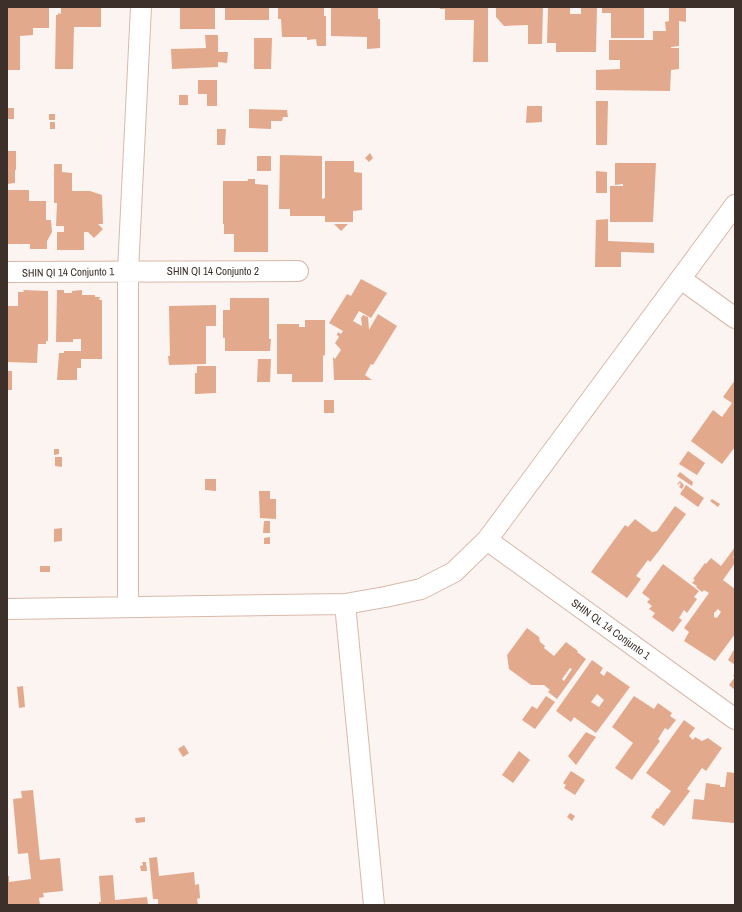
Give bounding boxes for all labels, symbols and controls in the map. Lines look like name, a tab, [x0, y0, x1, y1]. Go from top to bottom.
street label: SHIN QI 14 Conjunto 1	[22, 264, 114, 280]
street label: SHIN QI 14 Conjunto 2	[167, 264, 259, 278]
street label: SHIN QL 14 Conjunto 1	[569, 596, 653, 662]

